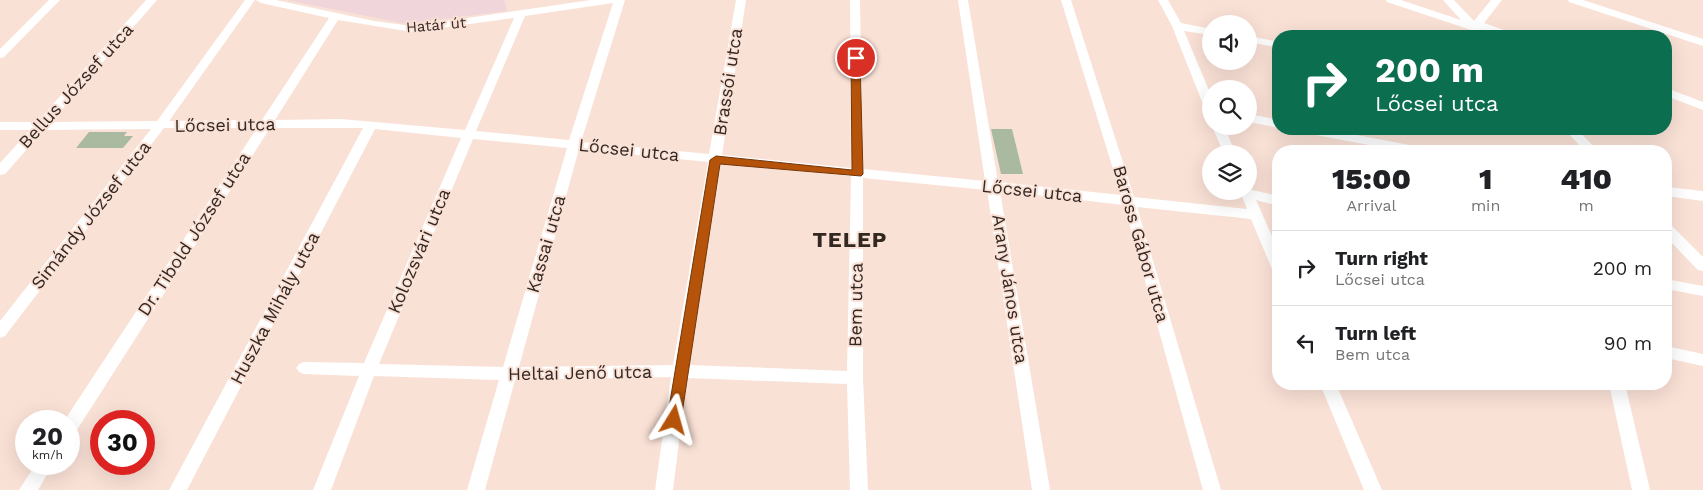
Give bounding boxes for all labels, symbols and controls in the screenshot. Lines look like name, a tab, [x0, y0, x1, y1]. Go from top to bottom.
street label: Határ út	[405, 13, 468, 37]
map controls	[1202, 15, 1257, 200]
button: sound	[1202, 15, 1257, 70]
street label: Bellus József utca	[14, 19, 137, 153]
street label: Brassói utca	[709, 27, 746, 137]
pin	[835, 37, 877, 79]
icon: arrive	[842, 44, 870, 72]
text: 200 m	[1375, 49, 1484, 91]
icon: right	[1292, 50, 1357, 115]
button: search	[1202, 80, 1257, 135]
text: Lőcsei utca	[1375, 91, 1499, 116]
street label: Lőcsei utca	[174, 113, 276, 136]
street label: Lőcsei utca	[578, 134, 680, 165]
street label: Simándy József utca	[26, 136, 155, 293]
button: layers	[1202, 145, 1257, 200]
street label: Dr. Tibold József utca	[133, 148, 254, 319]
text: 15:00	[1332, 161, 1411, 196]
text: 1	[1479, 161, 1492, 196]
text: 410	[1560, 161, 1612, 196]
street label: Baross Gábor utca	[1109, 163, 1174, 325]
street label: Lőcsei utca	[981, 175, 1083, 206]
street label: Kolozsvári utca	[383, 185, 454, 316]
street label: Kassai utca	[522, 193, 569, 295]
text: Arrival	[1346, 196, 1396, 215]
text: min	[1471, 196, 1500, 215]
text: m	[1579, 196, 1594, 215]
street label: Arany János utca	[988, 213, 1033, 365]
district label: TELEP	[812, 227, 888, 252]
street label: Huszka Mihály utca	[225, 228, 324, 388]
text: Turn right	[1335, 247, 1428, 270]
icon: right	[1292, 254, 1320, 282]
text: 200 m	[1593, 257, 1652, 280]
street label: Bem utca	[844, 263, 867, 347]
text: Lőcsei utca	[1335, 270, 1425, 289]
text: Turn left	[1335, 322, 1416, 345]
icon: left	[1292, 329, 1320, 357]
text: 90 m	[1604, 332, 1652, 355]
text: Bem utca	[1335, 345, 1410, 364]
street label: Heltai Jenő utca	[508, 361, 652, 384]
position arrow	[647, 393, 699, 445]
speed limit sign: 30	[90, 410, 155, 475]
text: 20	[32, 422, 63, 451]
text: km/h	[32, 448, 63, 462]

